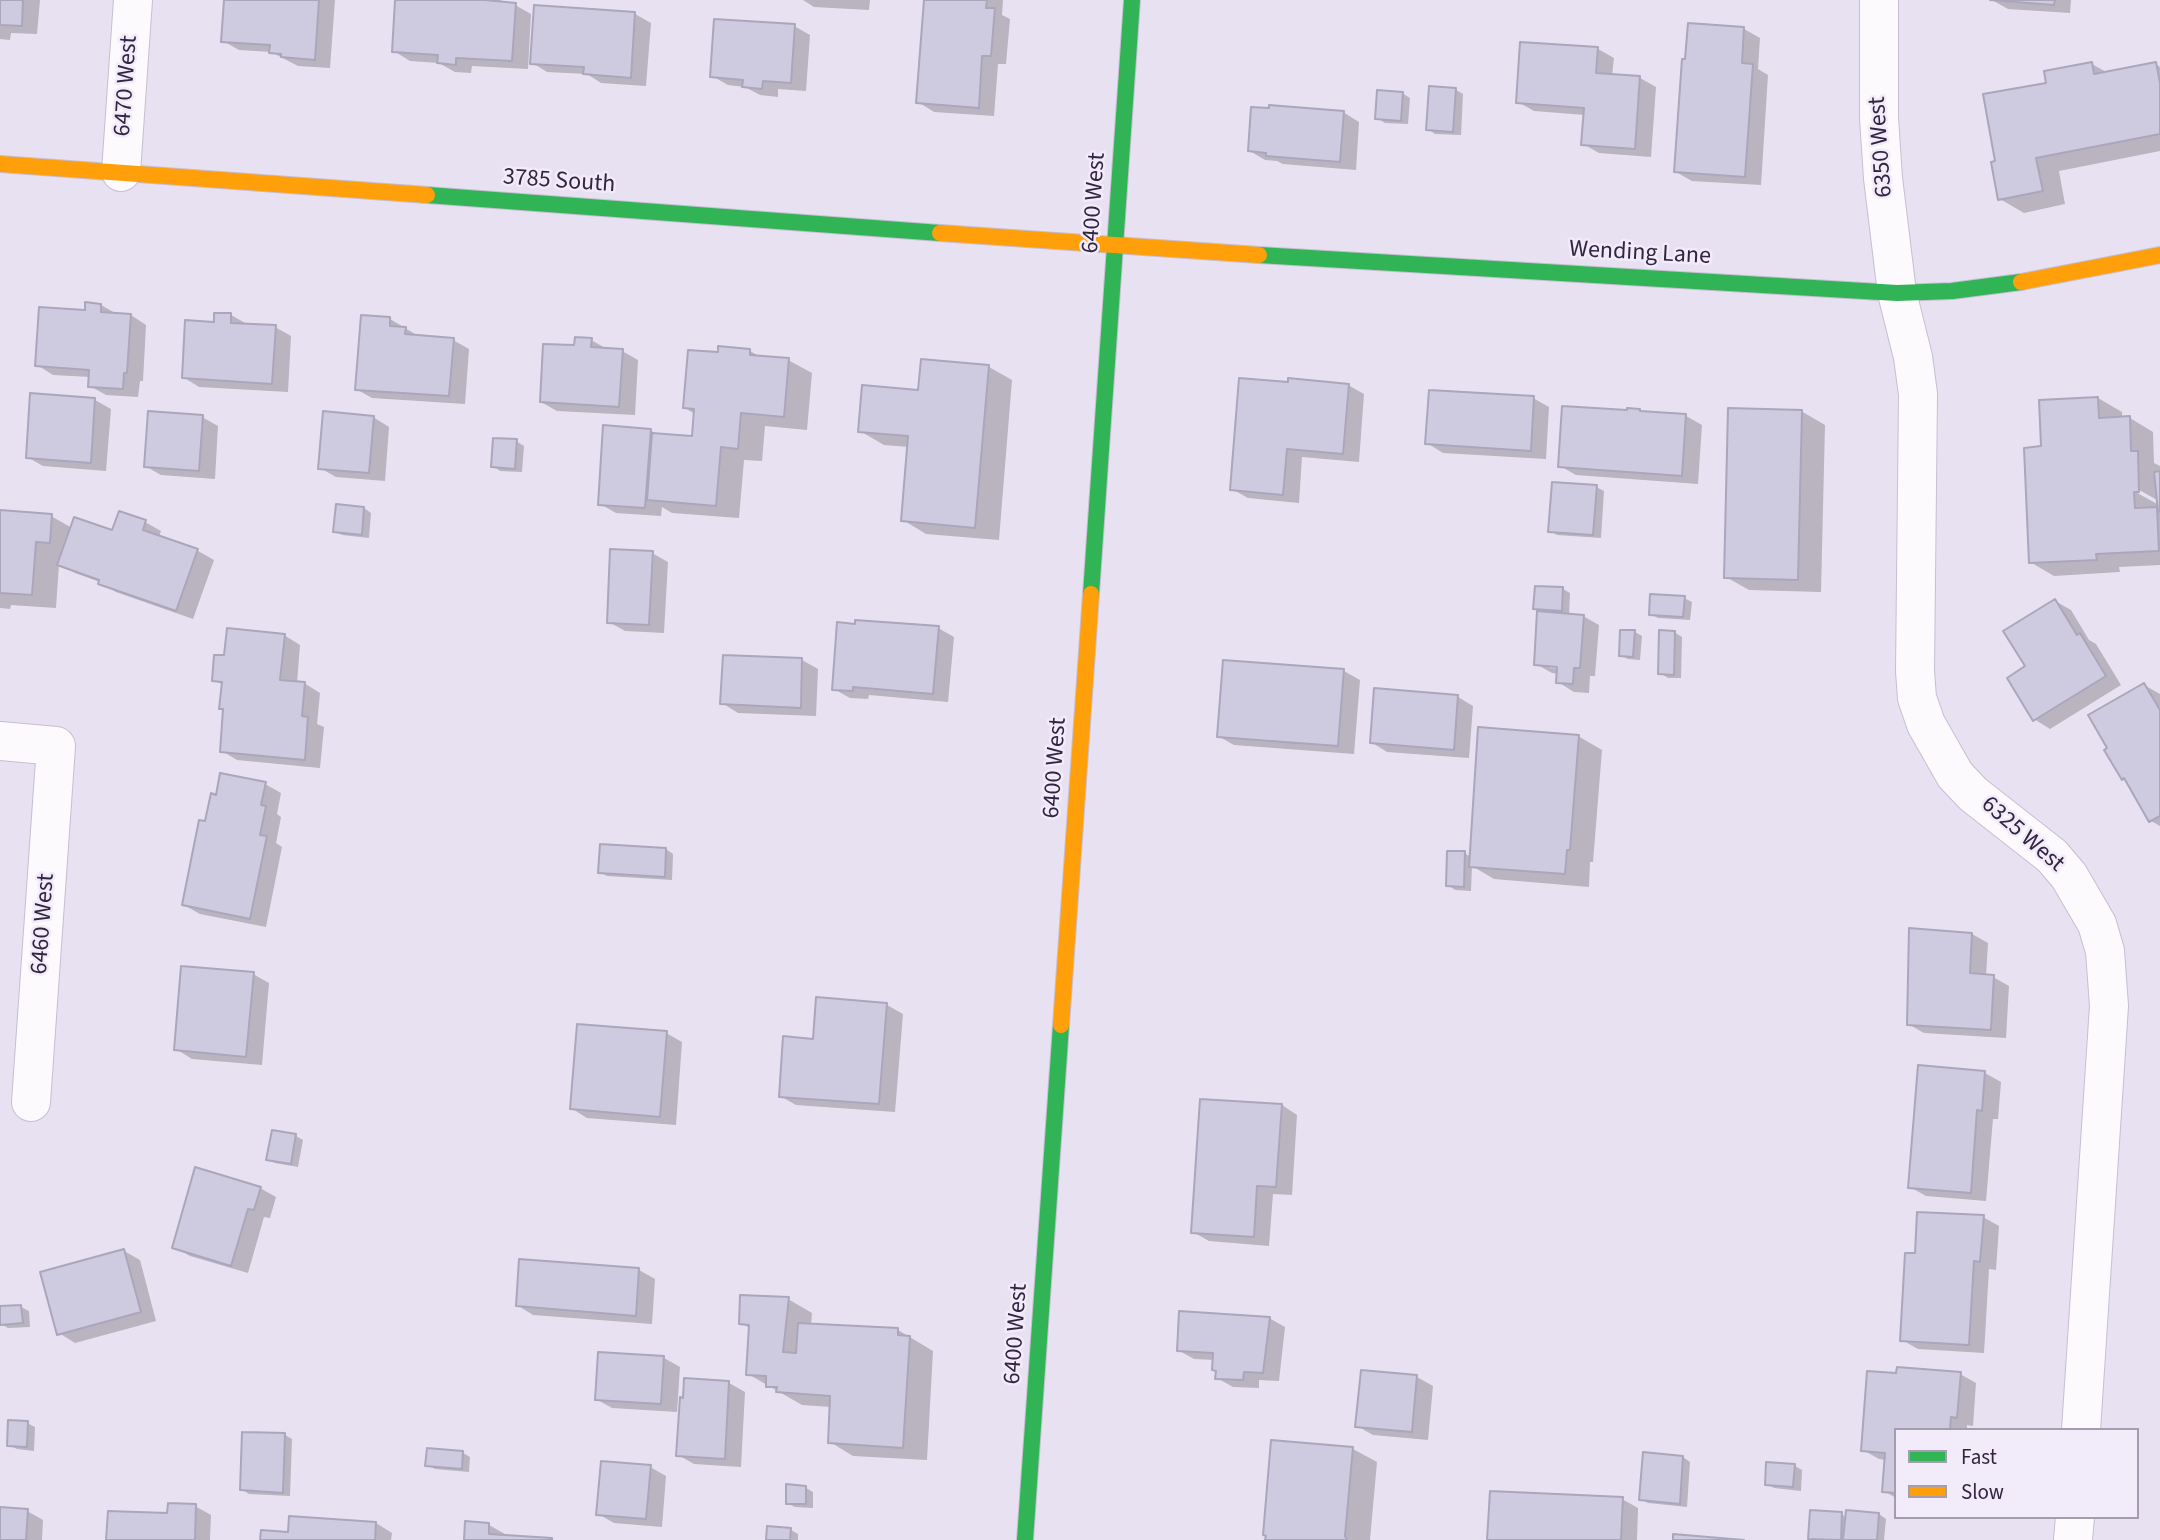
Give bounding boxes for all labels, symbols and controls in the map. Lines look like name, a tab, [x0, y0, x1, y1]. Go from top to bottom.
street label: 6470 West	[109, 35, 145, 137]
street label: 6350 West	[1864, 96, 1900, 198]
street label: 6400 West	[1077, 152, 1113, 254]
street label: 3785 South	[502, 164, 616, 200]
street label: Wending Lane	[1568, 236, 1712, 272]
street label: 6400 West	[1038, 717, 1074, 819]
street label: 6325 West	[1974, 791, 2070, 879]
street label: 6460 West	[26, 873, 62, 975]
street label: 6400 West	[999, 1283, 1035, 1385]
legend	[1894, 1428, 2139, 1519]
text: Fast	[1961, 1442, 1997, 1472]
text: Slow	[1961, 1477, 2004, 1507]

